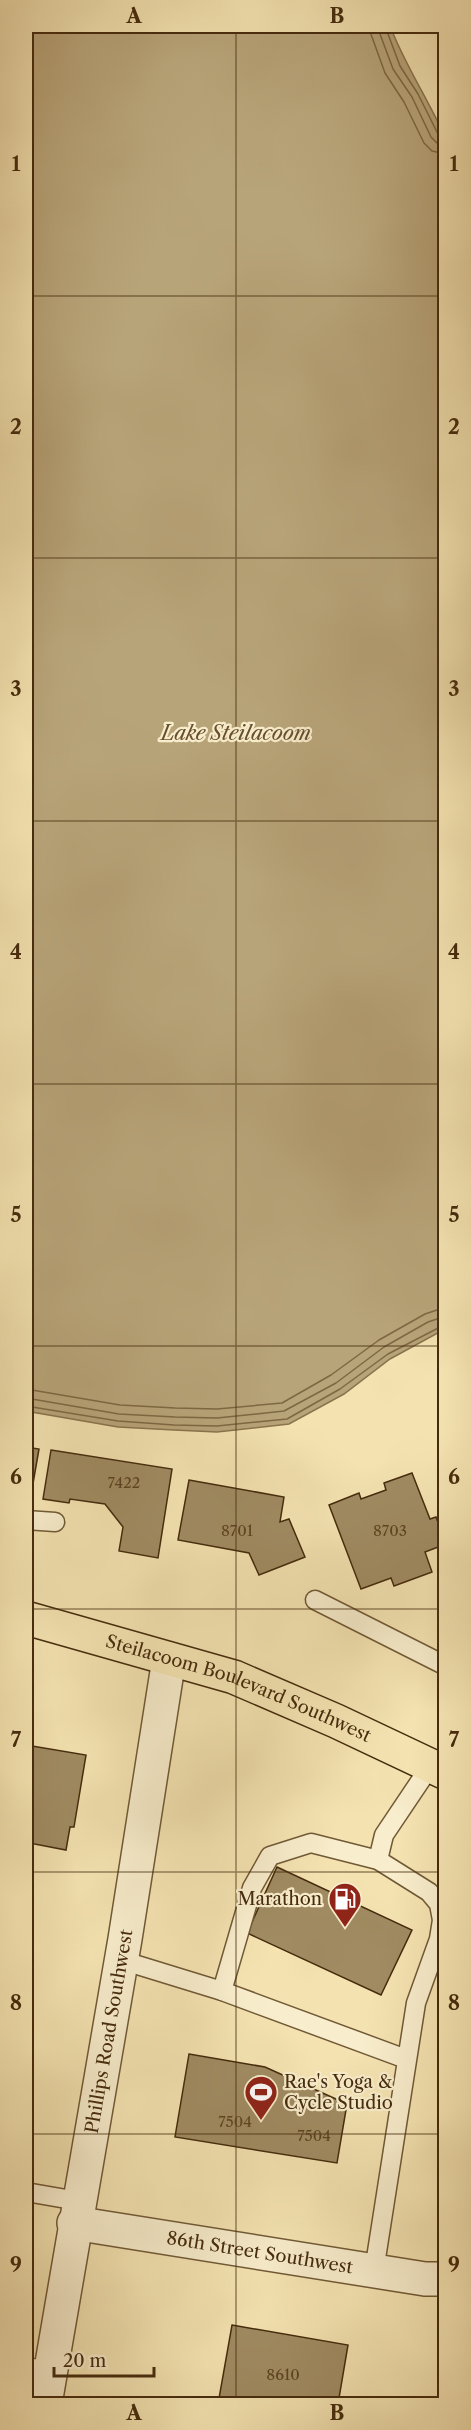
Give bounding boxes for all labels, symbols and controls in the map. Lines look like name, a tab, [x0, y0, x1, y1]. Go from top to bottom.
text: A	[125, 4, 142, 28]
text: B	[330, 4, 345, 28]
text: 1	[12, 152, 21, 176]
text: 1	[450, 152, 459, 176]
text: 2	[10, 415, 22, 439]
text: 2	[448, 415, 460, 439]
text: 3	[10, 677, 22, 701]
text: 3	[448, 677, 460, 701]
water label: Lake Steilacoom	[159, 721, 311, 745]
text: 4	[10, 940, 22, 964]
text: 4	[448, 940, 460, 964]
text: 5	[10, 1203, 22, 1227]
text: 5	[448, 1203, 460, 1227]
text: 6	[10, 1465, 22, 1489]
text: 6	[448, 1465, 460, 1489]
house number: 7422	[108, 1473, 140, 1492]
house number: 8701	[221, 1521, 254, 1540]
house number: 8703	[373, 1521, 407, 1540]
street label: Steilacoom Boulevard Southwest	[103, 1630, 375, 1747]
text: 7	[11, 1728, 22, 1752]
text: 7	[449, 1728, 460, 1752]
fuel station icon: Marathon	[327, 1881, 363, 1928]
place label: Marathon	[238, 1888, 322, 1910]
street label: Phillips Road Southwest	[81, 1927, 137, 2135]
text: 8	[10, 1991, 22, 2015]
text: 8	[448, 1991, 460, 2015]
place label: Rae's Yoga & Cycle Studio	[284, 2071, 393, 2114]
sports icon: Rae's Yoga & Cycle Studio	[243, 2074, 279, 2121]
house number: 7504	[218, 2112, 252, 2131]
house number: 7504	[297, 2126, 331, 2145]
street label: 86th Street Southwest	[165, 2227, 355, 2278]
text: 9	[10, 2253, 22, 2277]
text: 9	[448, 2253, 460, 2277]
scale bar	[54, 2340, 154, 2378]
text: 20 m	[63, 2350, 107, 2372]
house number: 8610	[266, 2365, 300, 2384]
text: A	[125, 2401, 142, 2425]
text: B	[330, 2401, 345, 2425]

